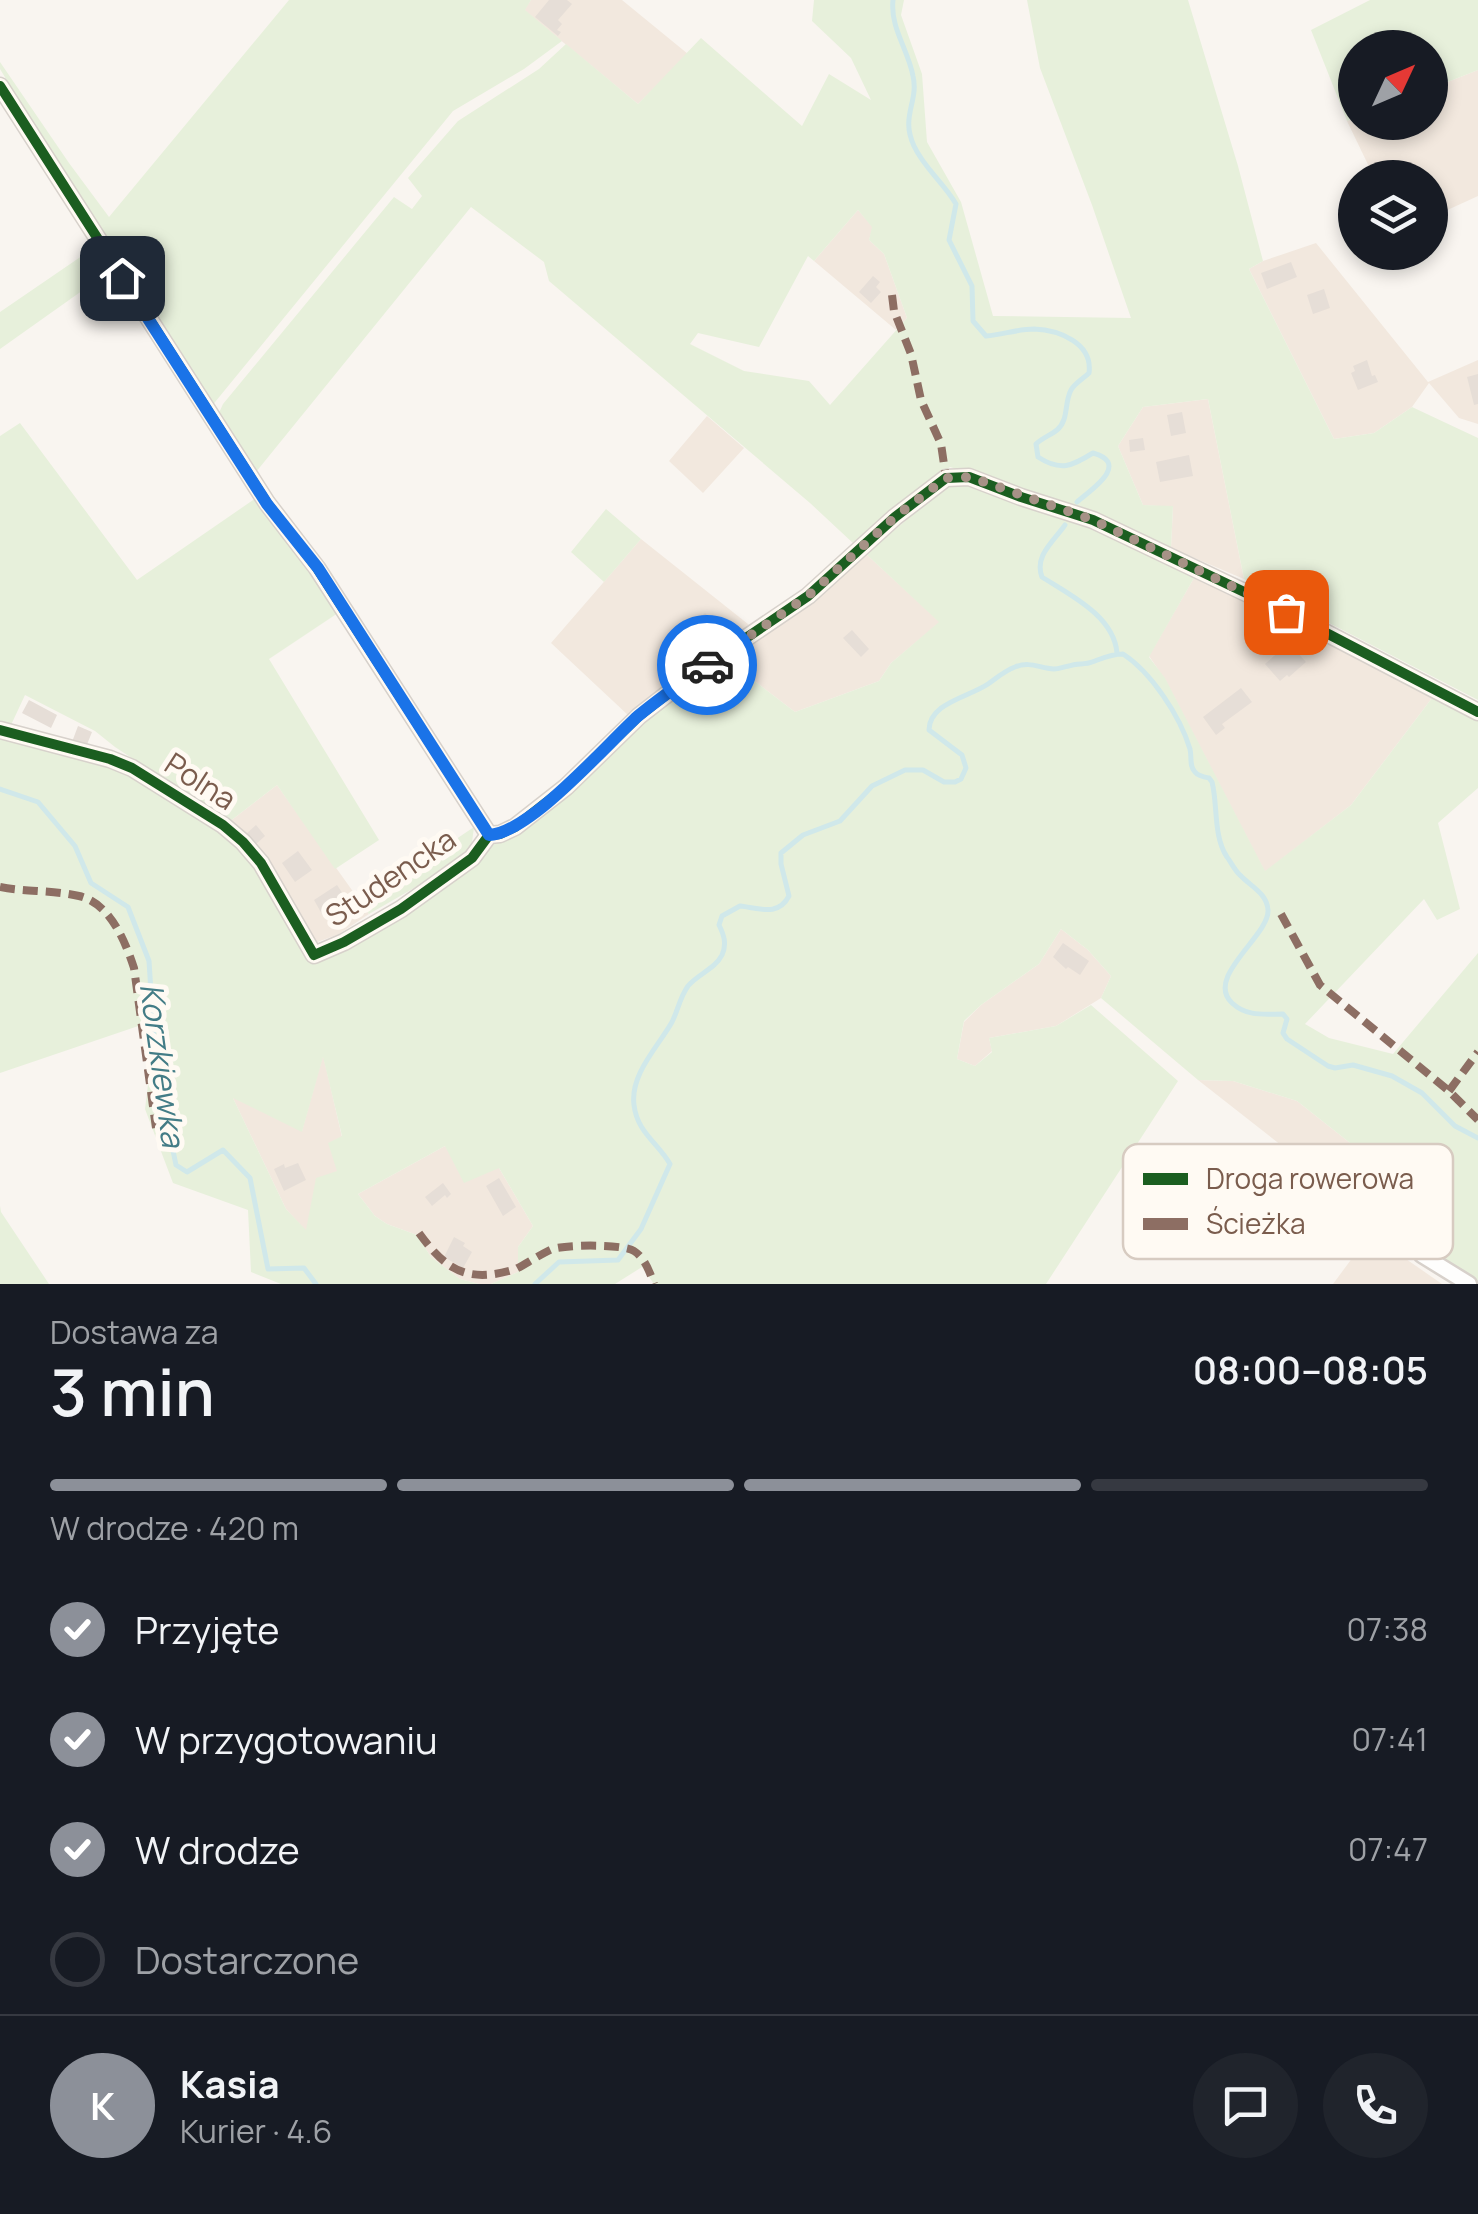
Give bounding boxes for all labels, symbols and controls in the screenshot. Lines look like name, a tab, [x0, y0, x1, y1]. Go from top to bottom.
north arrow	[1338, 30, 1448, 140]
map controls	[1338, 30, 1448, 270]
button: layers	[1338, 160, 1448, 270]
pin	[80, 236, 165, 321]
icon: home	[95, 251, 150, 306]
pin	[1244, 570, 1329, 655]
icon: bag	[1259, 585, 1314, 640]
courier	[657, 615, 757, 715]
icon: car	[680, 638, 735, 693]
street label: Polna	[157, 743, 244, 819]
street label: Studencka	[317, 818, 463, 935]
water label: Korzkiewka	[130, 980, 197, 1152]
legend	[1123, 1144, 1453, 1259]
text: Droga rowerowa	[1206, 1159, 1414, 1197]
text: Ścieżka	[1206, 1204, 1306, 1242]
text: Dostawa za	[50, 1310, 219, 1354]
text: 08:00–08:05	[1193, 1343, 1428, 1395]
text: 3 min	[50, 1347, 215, 1436]
text: W drodze · 420 m	[50, 1506, 299, 1550]
icon: check	[50, 1602, 105, 1657]
text: Przyjęte	[135, 1603, 280, 1655]
text: 07:38	[1347, 1607, 1428, 1651]
icon: check	[50, 1712, 105, 1767]
text: W przygotowaniu	[135, 1713, 438, 1765]
text: 07:41	[1352, 1717, 1428, 1761]
icon: check	[50, 1822, 105, 1877]
text: W drodze	[135, 1823, 300, 1875]
text: 07:47	[1348, 1827, 1428, 1871]
text: Dostarczone	[135, 1933, 359, 1985]
button: chat	[1193, 2053, 1298, 2158]
button: phone	[1323, 2053, 1428, 2158]
text: Kasia	[180, 2057, 280, 2109]
text: K	[90, 2079, 115, 2131]
text: Kurier · 4.6	[180, 2109, 332, 2153]

